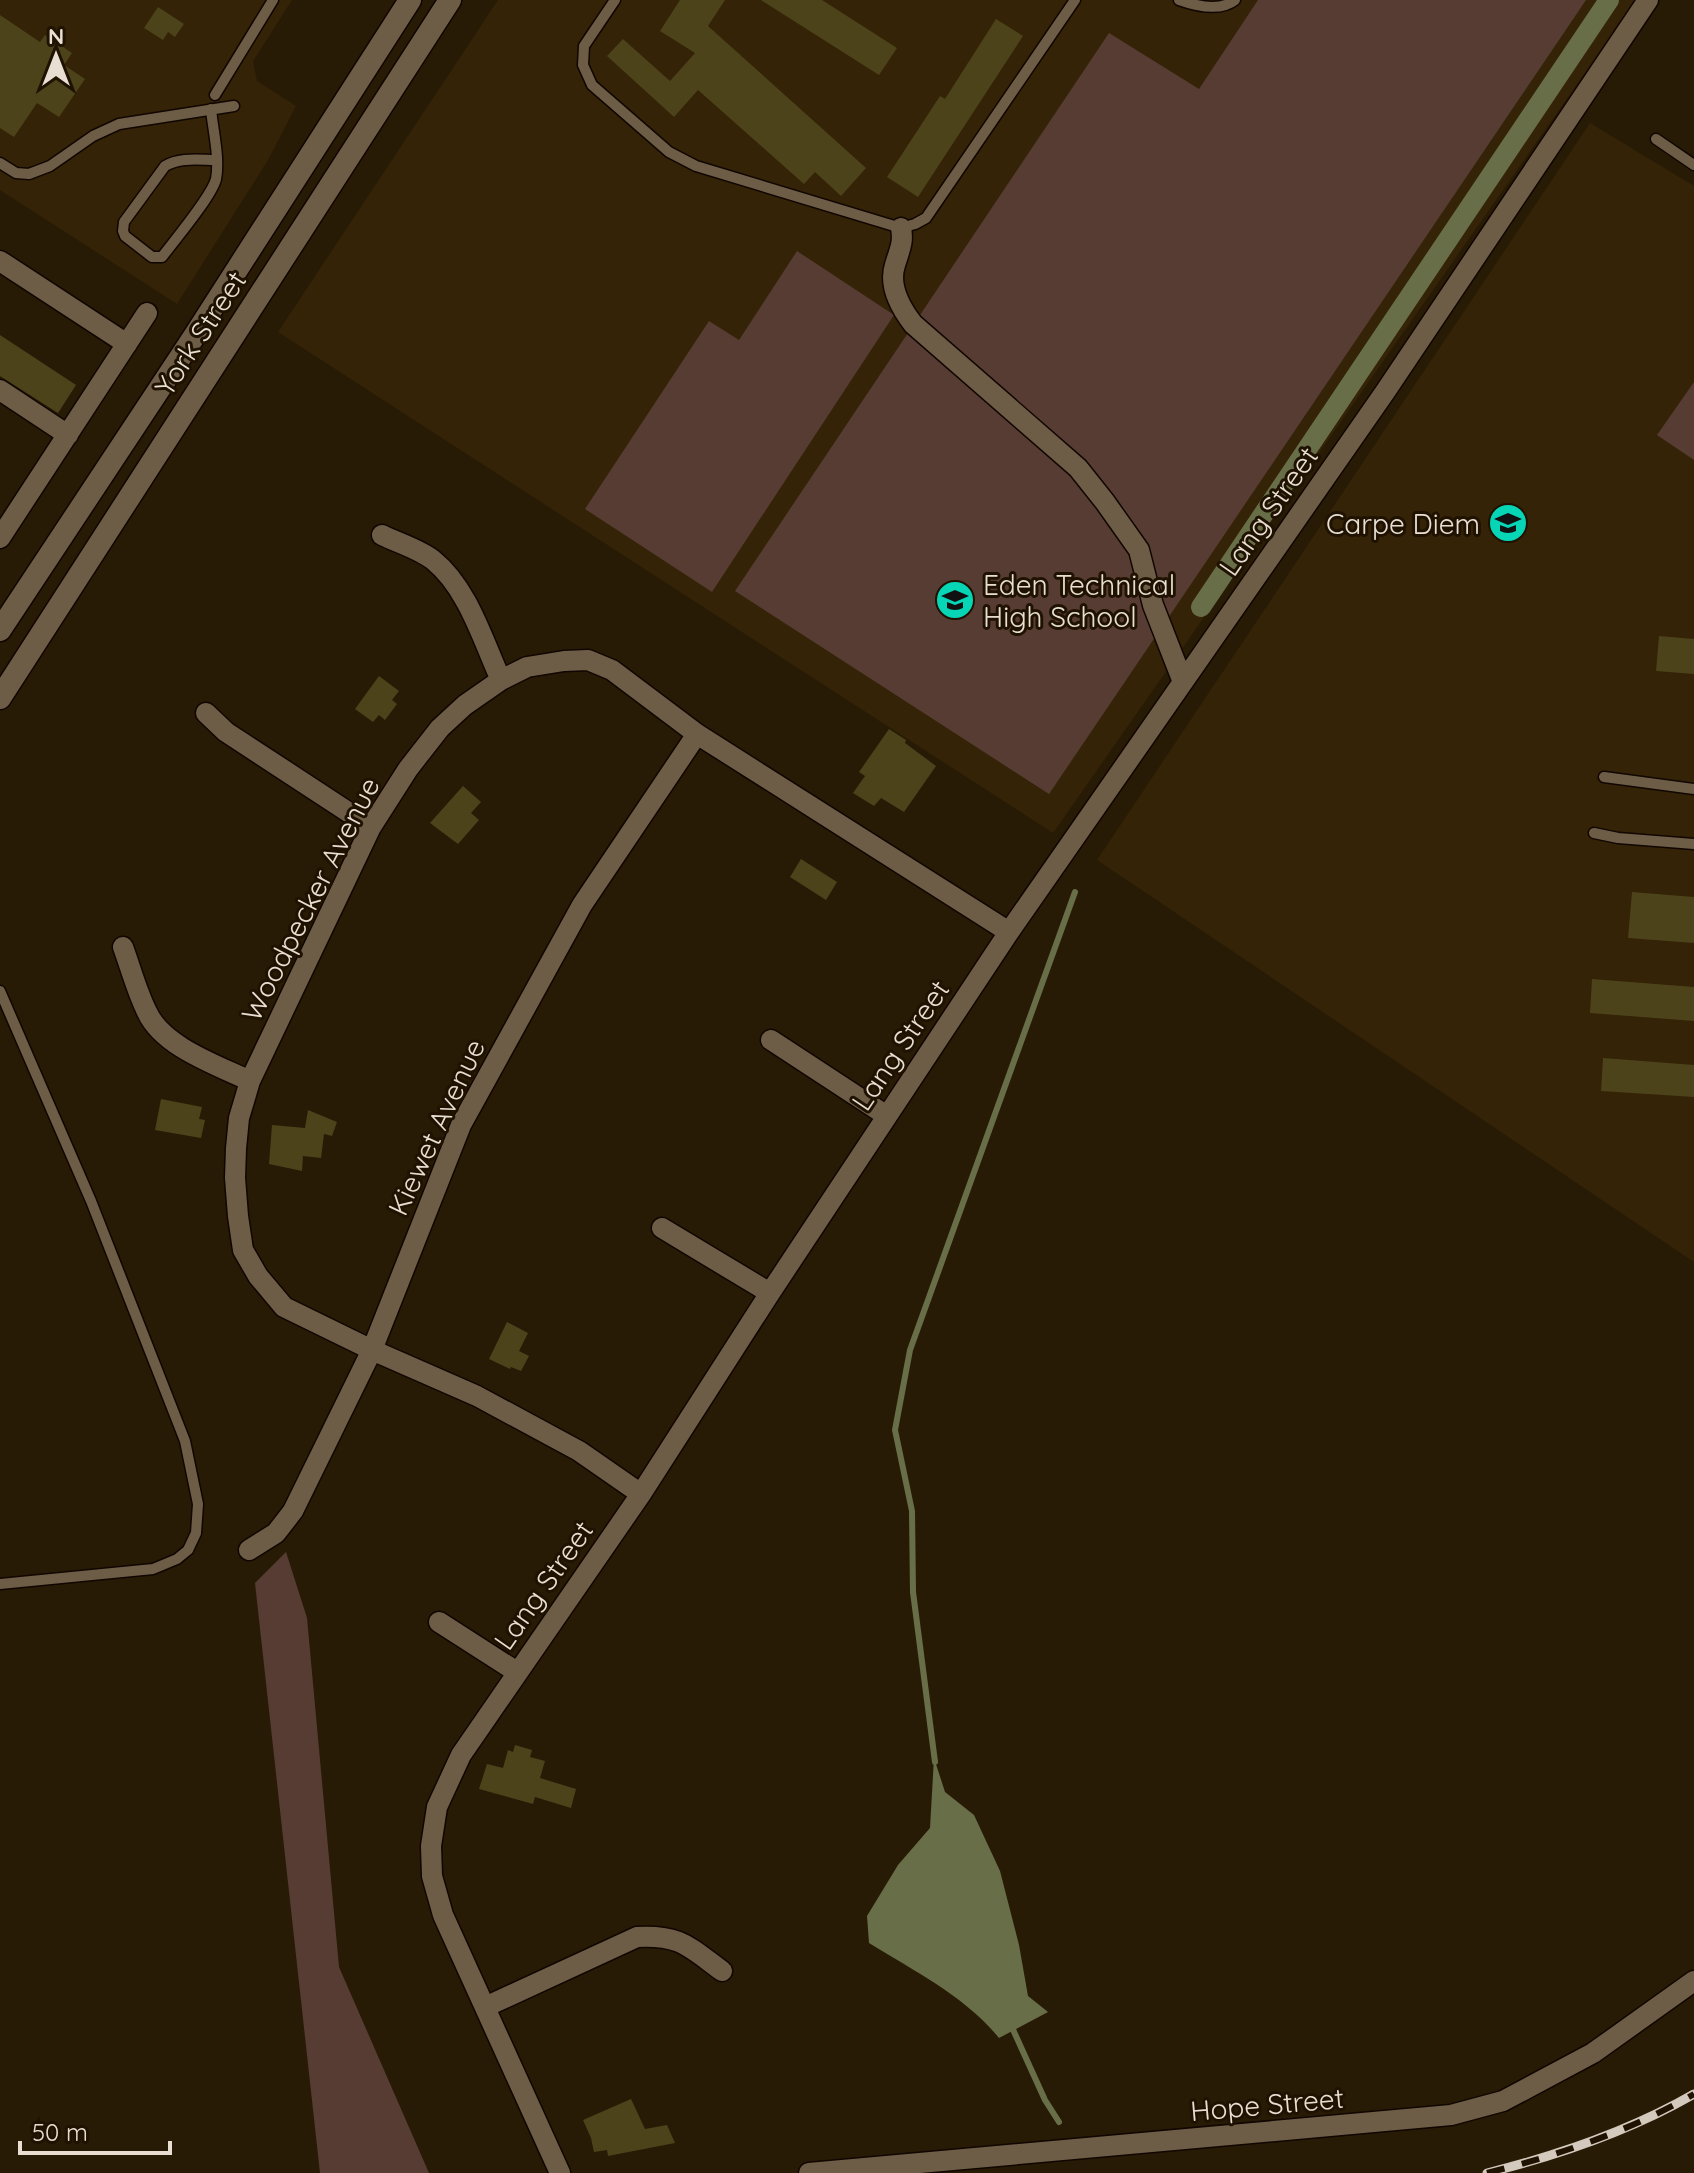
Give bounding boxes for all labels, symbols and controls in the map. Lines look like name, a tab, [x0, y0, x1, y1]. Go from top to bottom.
north arrow	[16, 16, 96, 96]
text: N	[48, 22, 64, 50]
street label: York Street	[147, 264, 253, 402]
street label: Lang Street	[1211, 440, 1325, 582]
school or university icon: Carpe Diem	[1487, 502, 1529, 544]
place label: Carpe Diem	[1326, 506, 1480, 541]
place label: Eden Technical High School	[983, 567, 1175, 634]
school or university icon: Eden Technical High School	[934, 579, 976, 621]
street label: Woodpecker Avenue	[233, 771, 387, 1027]
street label: Lang Street	[844, 973, 956, 1117]
street label: Kiewet Avenue	[380, 1033, 492, 1221]
street label: Lang Street	[486, 1514, 600, 1656]
street label: Hope Street	[1189, 2080, 1345, 2128]
scale bar	[20, 2105, 170, 2155]
text: 50 m	[32, 2117, 88, 2147]

